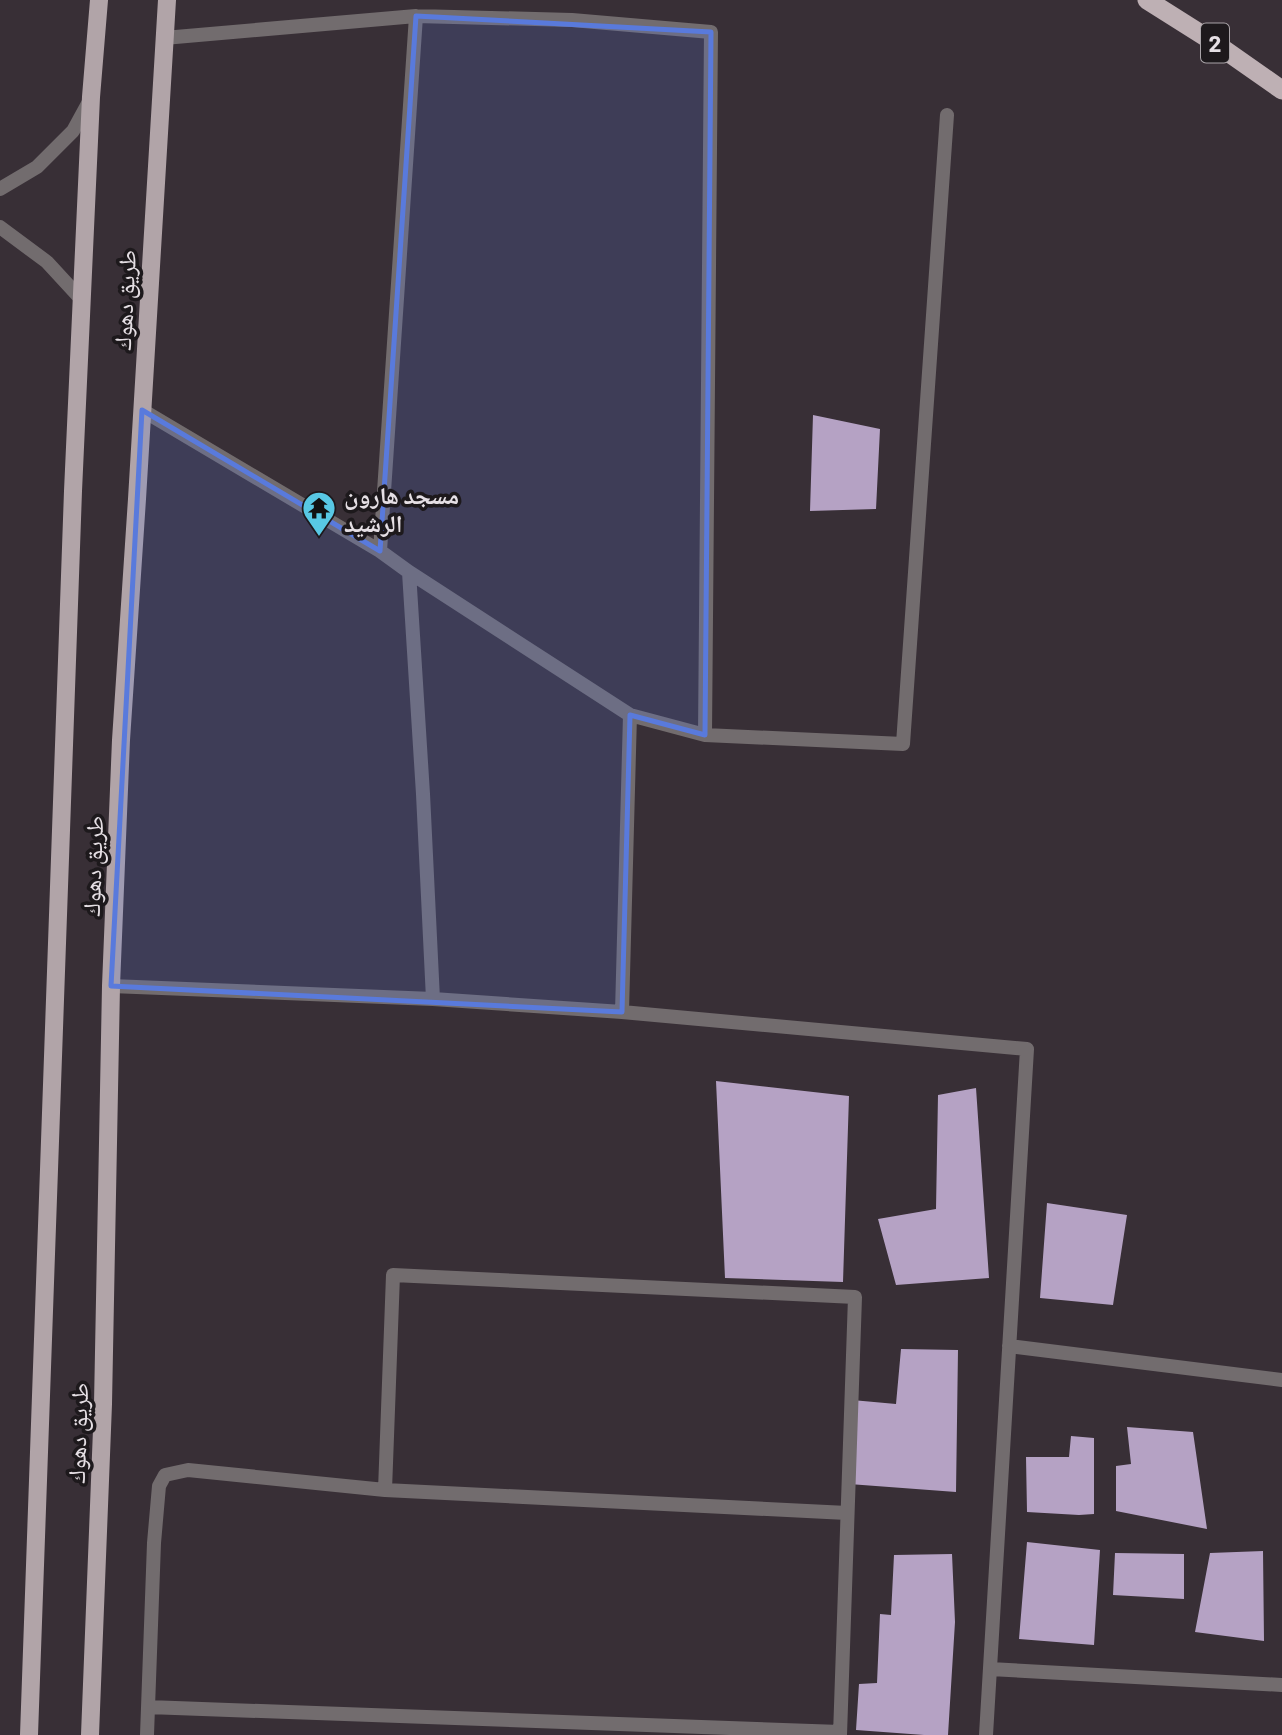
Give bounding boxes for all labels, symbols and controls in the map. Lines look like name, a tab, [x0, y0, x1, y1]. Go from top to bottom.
road number: 2	[1201, 24, 1229, 62]
street label: طريق دهوك	[107, 249, 142, 351]
place label: مسجد هارون الرشيد	[344, 480, 459, 537]
temple icon: مسجد هارون الرشيد	[300, 489, 338, 538]
street label: طريق دهوك	[76, 815, 109, 917]
street label: طريق دهوك	[61, 1382, 94, 1484]

